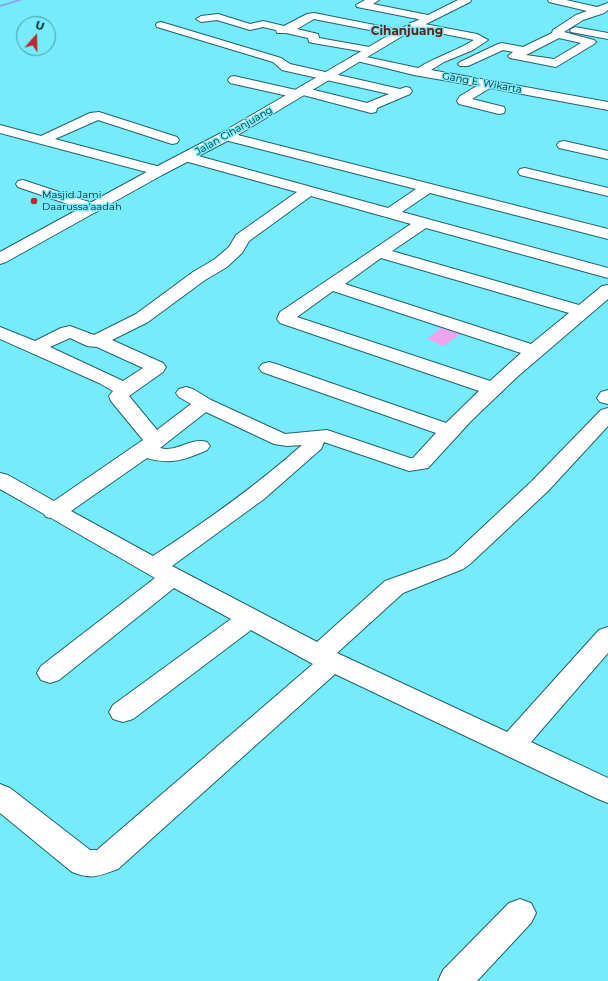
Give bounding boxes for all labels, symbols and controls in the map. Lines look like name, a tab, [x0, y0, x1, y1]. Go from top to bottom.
north arrow	[16, 16, 56, 56]
text: U	[33, 18, 46, 34]
district label: Cihanjuang	[371, 24, 443, 38]
street label: Gang E. Wikarta	[441, 70, 523, 96]
street label: Jalan Cihanjuang	[193, 104, 275, 158]
place label: Masjid Jami Daarussa'aadah	[42, 189, 122, 212]
marker: Masjid Jami Daarussa'aadah	[29, 196, 39, 206]

